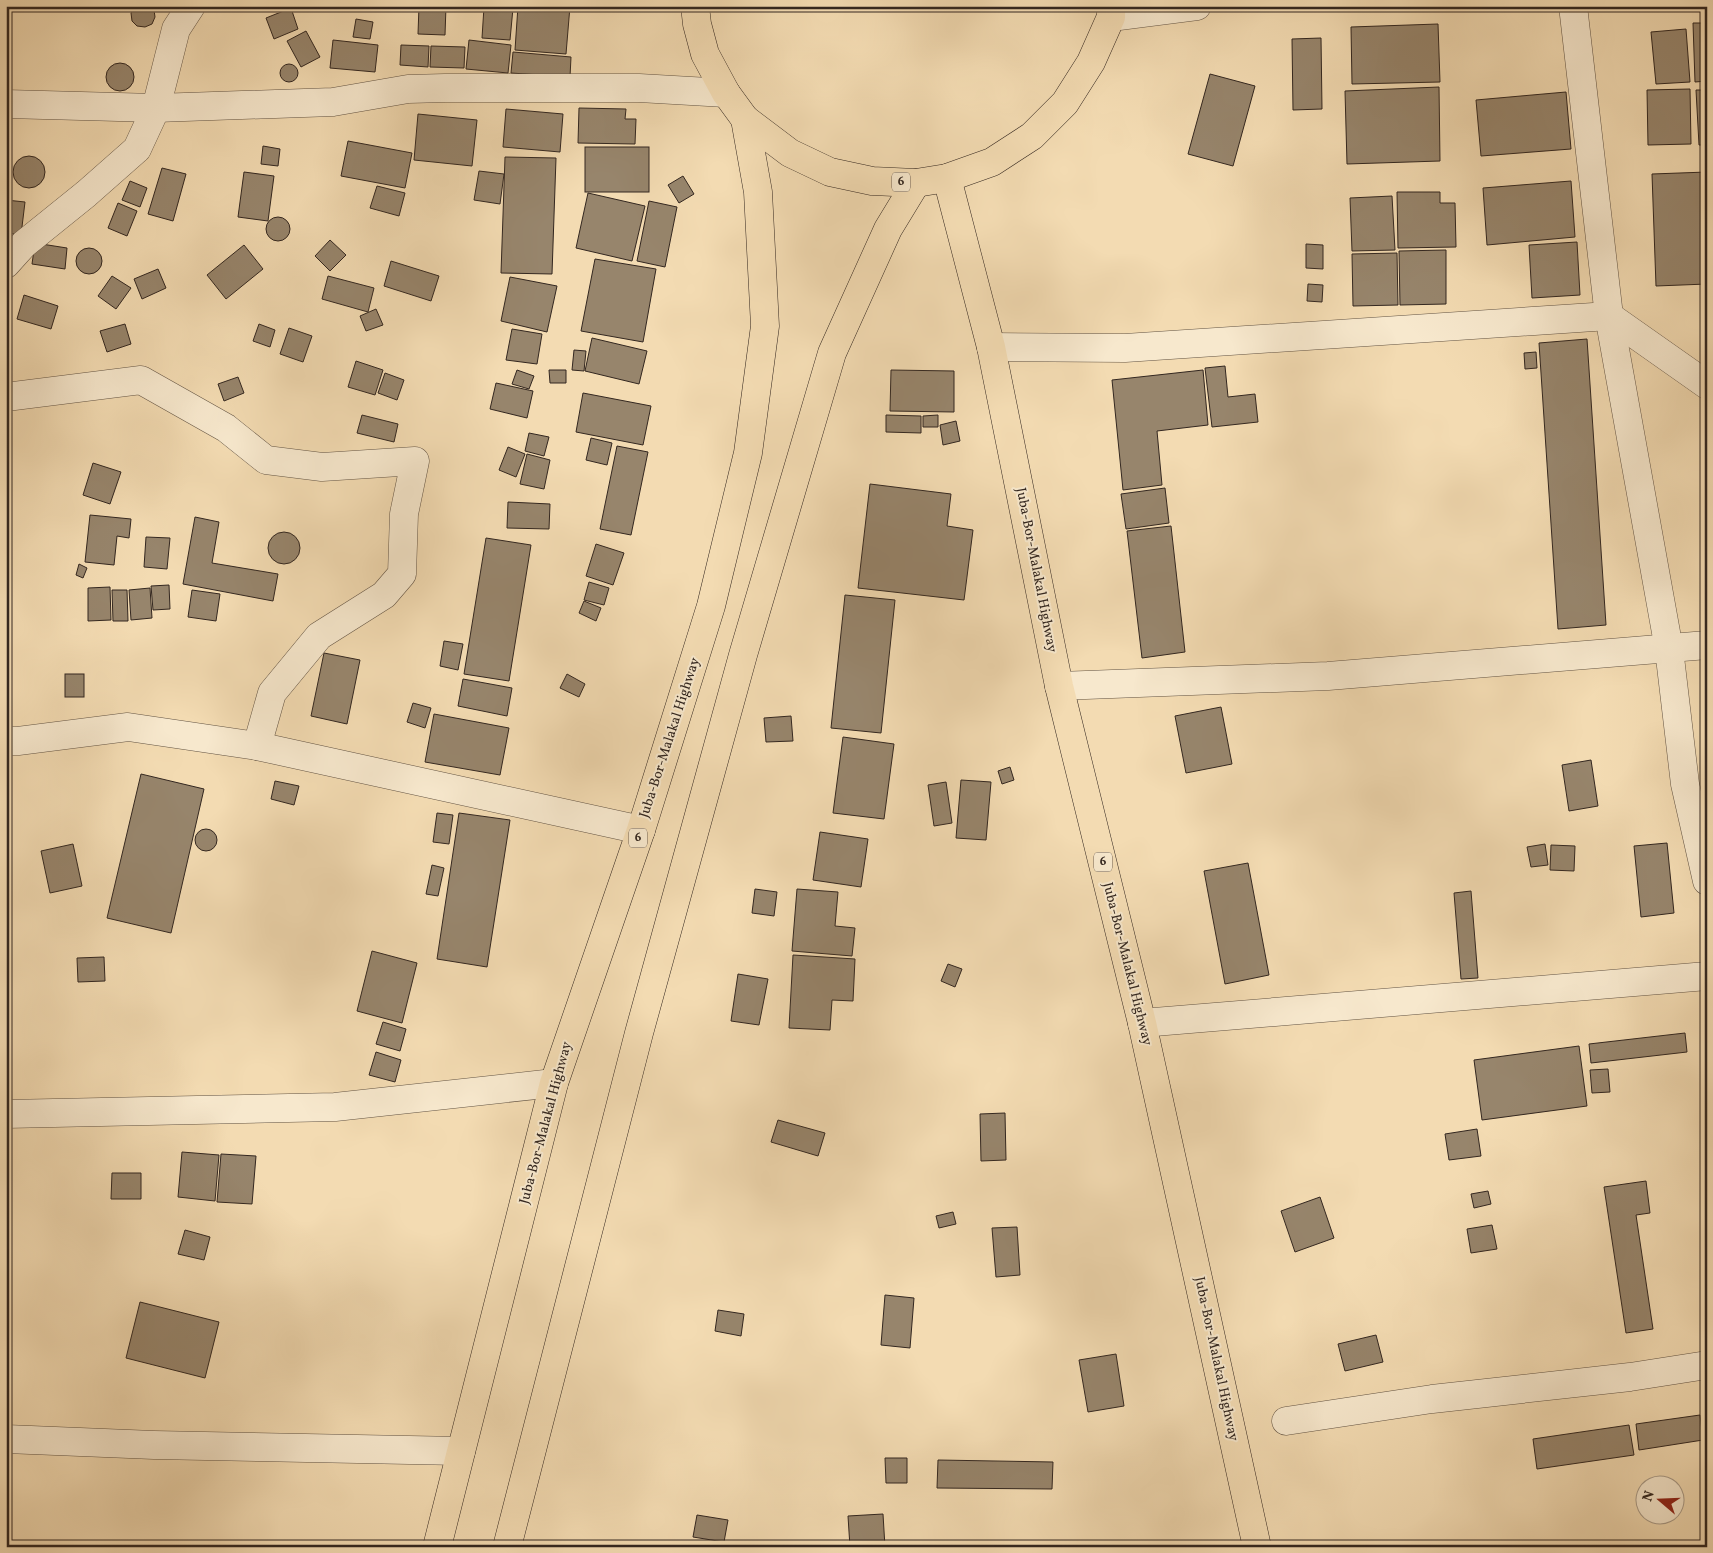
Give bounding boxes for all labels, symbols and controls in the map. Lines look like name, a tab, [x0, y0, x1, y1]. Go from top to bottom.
road number: 6	[892, 172, 910, 192]
street label: Juba-Bor-Malakal Highway	[1011, 486, 1061, 654]
street label: Juba-Bor-Malakal Highway	[635, 655, 705, 821]
road number: 6	[629, 828, 647, 848]
road number: 6	[1094, 852, 1112, 872]
street label: Juba-Bor-Malakal Highway	[1098, 880, 1157, 1048]
street label: Juba-Bor-Malakal Highway	[515, 1039, 577, 1206]
street label: Juba-Bor-Malakal Highway	[1189, 1275, 1243, 1443]
north arrow	[1636, 1476, 1686, 1526]
text: N	[1638, 1488, 1660, 1504]

